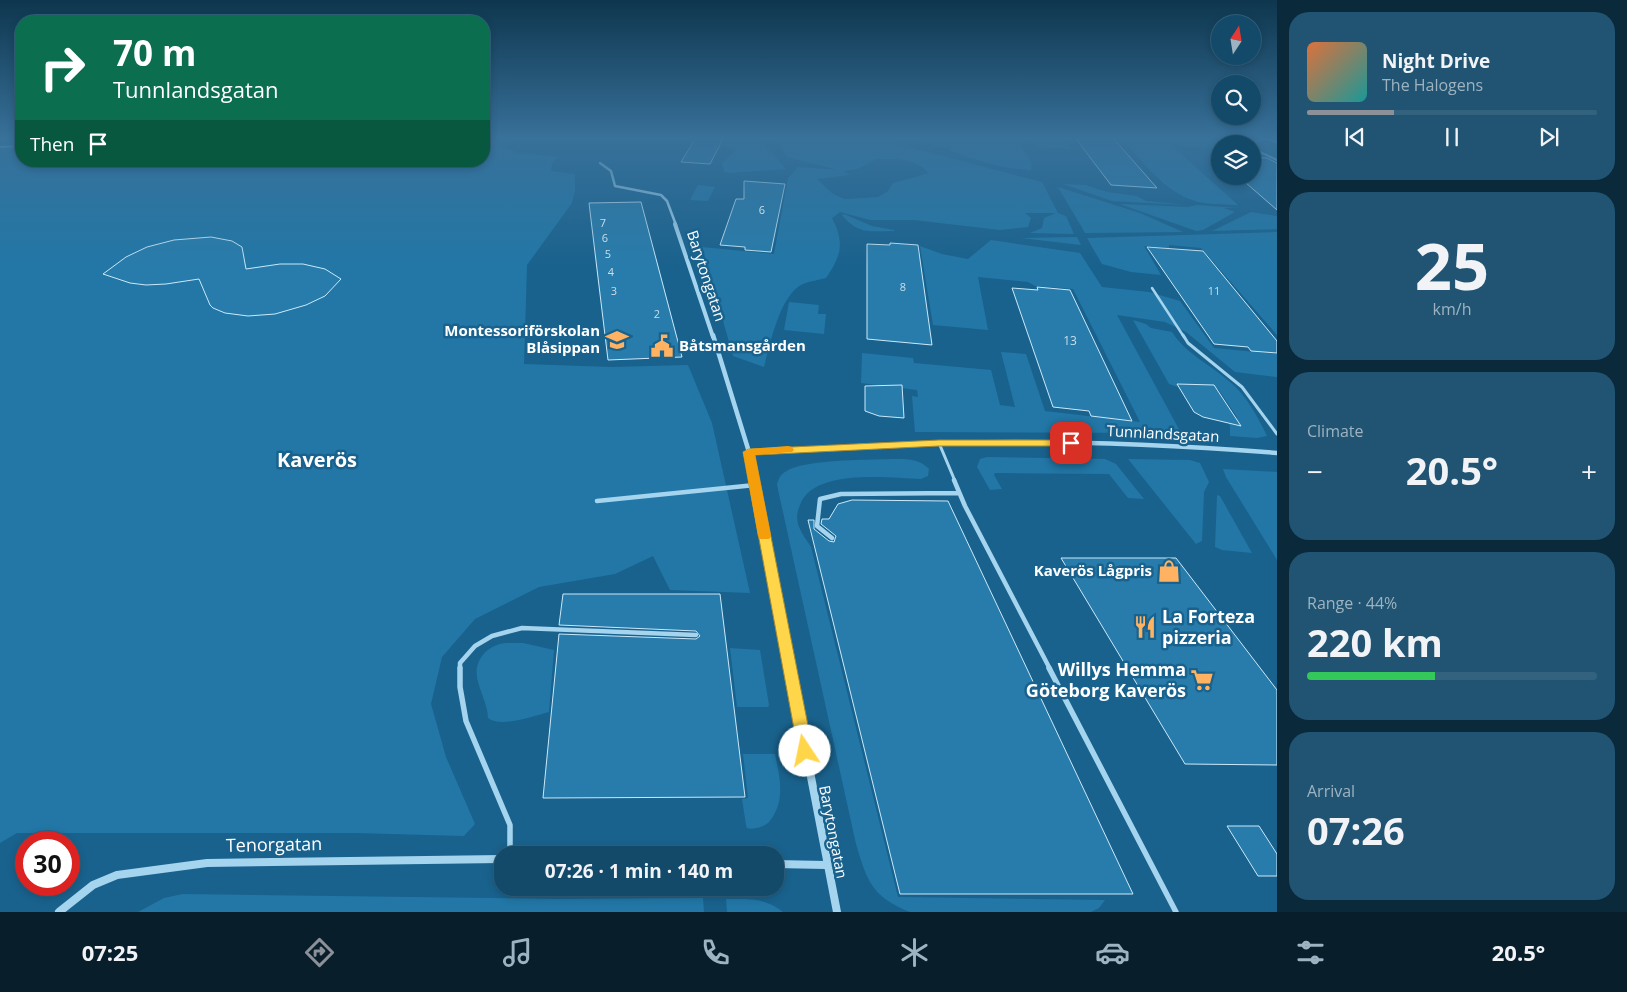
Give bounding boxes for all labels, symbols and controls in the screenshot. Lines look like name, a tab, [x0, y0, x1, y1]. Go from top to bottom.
north arrow	[1211, 15, 1261, 65]
map controls	[1211, 15, 1261, 185]
text: 70 m	[113, 29, 196, 76]
icon: right	[30, 35, 95, 100]
text: Night Drive	[1382, 48, 1490, 74]
text: Tunnlandsgatan	[113, 74, 279, 104]
text: The Halogens	[1382, 74, 1483, 96]
button: search	[1211, 75, 1261, 125]
icon: previous	[1341, 123, 1369, 151]
icon: pause	[1438, 123, 1466, 151]
icon: next	[1535, 123, 1563, 151]
icon: arrive	[84, 130, 112, 158]
text: Then	[30, 131, 74, 157]
button: layers	[1211, 135, 1261, 185]
house number: 6	[759, 202, 765, 217]
house number: 7	[600, 215, 606, 230]
text: 25	[1415, 221, 1489, 309]
street label: Barytongatan	[683, 228, 731, 324]
house number: 6	[602, 230, 608, 245]
house number: 5	[605, 246, 611, 261]
house number: 4	[608, 264, 615, 279]
house number: 8	[900, 279, 906, 294]
house number: 3	[611, 283, 617, 298]
house number: 11	[1208, 283, 1220, 298]
text: km/h	[1433, 298, 1471, 320]
house number: 2	[654, 306, 660, 321]
place label: Montessoriförskolan Blåsippan	[444, 320, 600, 357]
school or university icon: Montessoriförskolan Blåsippan	[604, 327, 630, 353]
house number: 13	[1063, 332, 1077, 349]
public building icon: Båtsmansgården	[649, 333, 675, 359]
place label: Båtsmansgården	[679, 335, 806, 355]
street label: Tunnlandsgatan	[1106, 420, 1220, 446]
text: Climate	[1307, 420, 1364, 442]
pin	[1050, 422, 1092, 464]
icon: arrive	[1057, 429, 1085, 457]
text: 20.5°	[1406, 444, 1498, 496]
district label: Kaverös	[277, 446, 357, 473]
text: −	[1307, 452, 1323, 490]
text: +	[1581, 452, 1597, 490]
shop icon: Kaverös Lågpris	[1156, 558, 1182, 584]
place label: Kaverös Lågpris	[1034, 560, 1152, 580]
text: Range · 44%	[1307, 592, 1397, 614]
place label: La Forteza pizzeria	[1162, 604, 1255, 649]
restaurant icon: La Forteza pizzeria	[1132, 614, 1158, 640]
text: 220 km	[1307, 616, 1443, 668]
place label: Willys Hemma Göteborg Kaverös	[1026, 657, 1186, 702]
supermarket icon: Willys Hemma Göteborg Kaverös	[1189, 667, 1215, 693]
position arrow	[778, 724, 830, 776]
text: Arrival	[1307, 780, 1355, 802]
street label: Barytongatan	[815, 783, 853, 880]
text: 07:26	[1307, 804, 1405, 856]
speed limit sign: 30	[15, 831, 80, 896]
street label: Tenorgatan	[226, 831, 322, 857]
text: 07:26 · 1 min · 140 m	[545, 858, 733, 884]
icon: directions	[302, 935, 337, 970]
icon: music	[500, 935, 535, 970]
icon: phone	[698, 935, 733, 970]
icon: climate	[897, 935, 932, 970]
icon: car	[1095, 935, 1130, 970]
icon: filters	[1293, 935, 1328, 970]
text: 07:25	[82, 937, 138, 967]
text: 20.5°	[1492, 937, 1545, 967]

